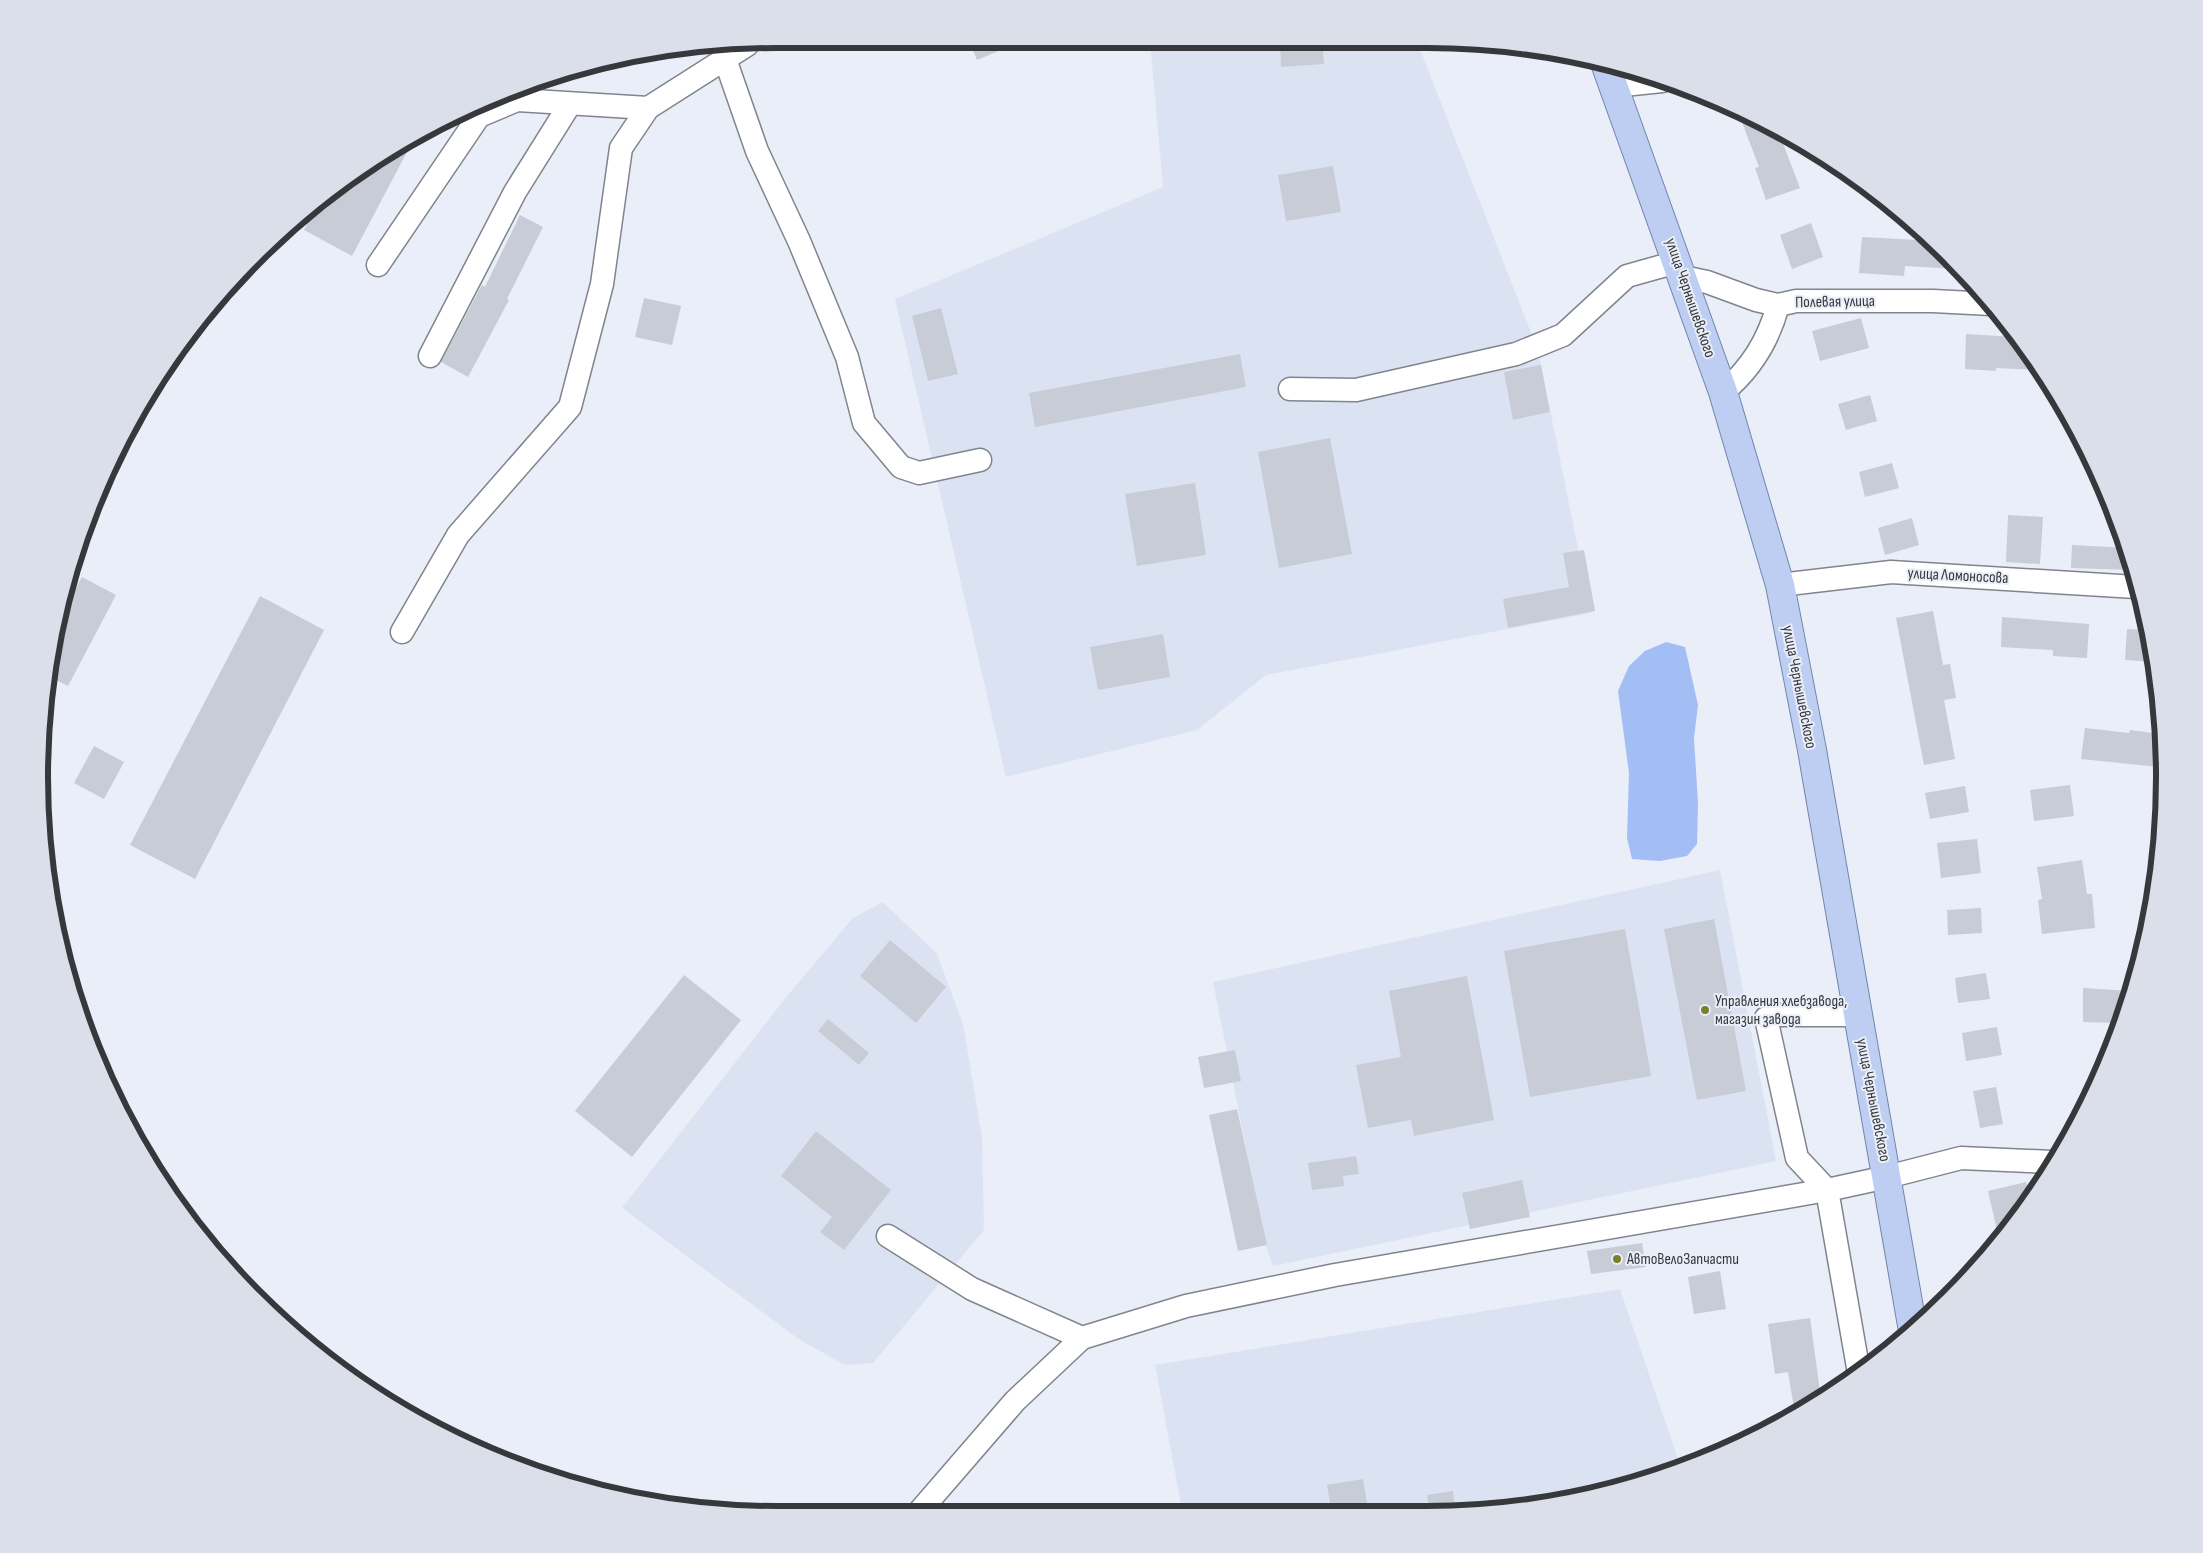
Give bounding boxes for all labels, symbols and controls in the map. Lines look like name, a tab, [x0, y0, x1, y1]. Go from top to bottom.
street label: улица Чернышевского	[1661, 236, 1719, 360]
street label: Полевая улица	[1795, 292, 1875, 312]
street label: улица Ломоносова	[1907, 564, 2009, 588]
street label: улица Чернышевского	[1778, 624, 1820, 750]
place label: Управления хлебзавода, магазин завода	[1715, 992, 1847, 1029]
marker: Управления хлебзавода, магазин завода	[1699, 1004, 1711, 1016]
street label: улица Чернышевского	[1852, 1037, 1894, 1163]
place label: АвтоВелоЗапчасти	[1626, 1250, 1739, 1269]
marker: АвтоВелоЗапчасти	[1611, 1253, 1623, 1265]

